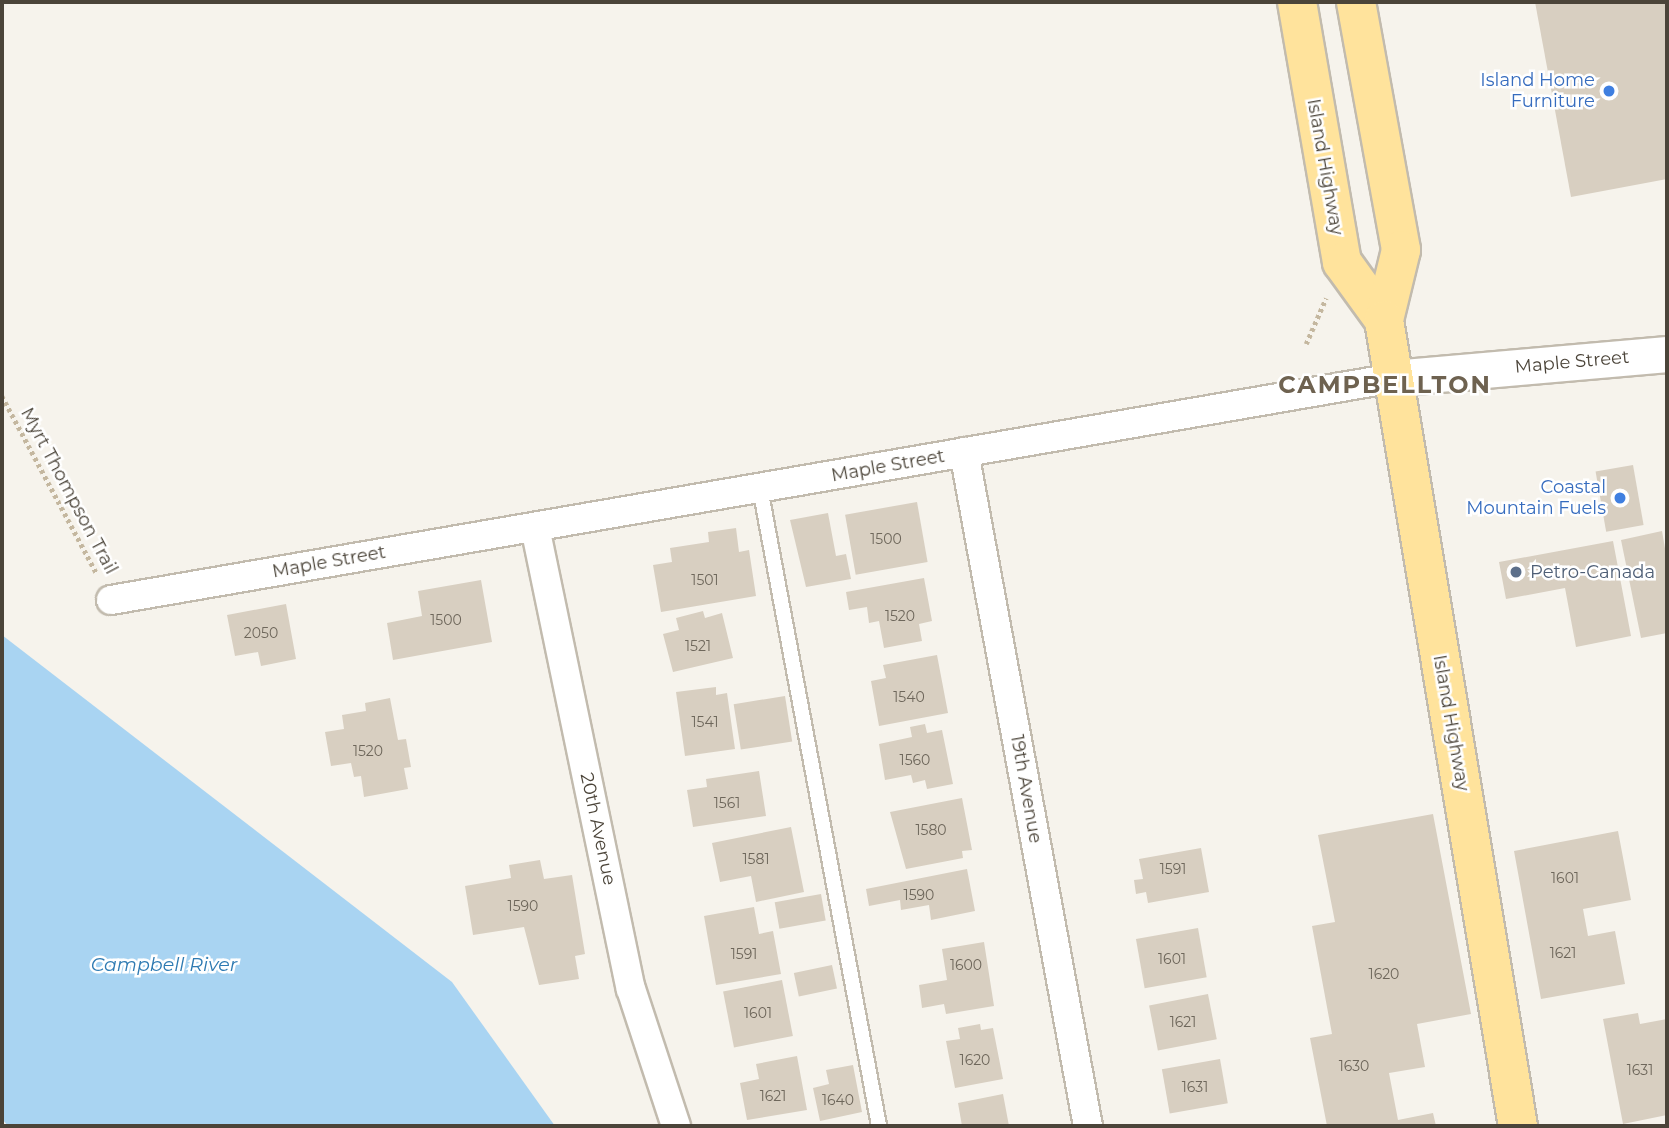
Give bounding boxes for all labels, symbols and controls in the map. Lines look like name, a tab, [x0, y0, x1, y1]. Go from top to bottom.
place label: Island Home Furniture	[1480, 70, 1595, 112]
marker: Island Home Furniture	[1601, 83, 1617, 99]
street label: Island Highway	[1302, 97, 1348, 237]
street label: Maple Street	[1514, 346, 1630, 378]
district label: CAMPBELLTON	[1280, 371, 1490, 399]
street label: Myrt Thompson Trail	[16, 404, 122, 578]
street label: Maple Street	[830, 445, 946, 487]
place label: Coastal Mountain Fuels	[1466, 477, 1606, 520]
marker: Coastal Mountain Fuels	[1612, 490, 1628, 506]
house number: 1500	[870, 531, 902, 547]
street label: Maple Street	[271, 541, 387, 583]
place label: Petro-Canada	[1530, 561, 1655, 583]
marker: Petro-Canada	[1508, 564, 1524, 580]
house number: 1501	[691, 572, 719, 588]
house number: 1520	[885, 608, 915, 624]
house number: 1500	[430, 612, 462, 628]
house number: 2050	[244, 625, 278, 641]
house number: 1521	[685, 638, 711, 654]
street label: Island Highway	[1428, 653, 1474, 793]
house number: 1540	[893, 689, 925, 705]
house number: 1541	[692, 714, 718, 730]
street label: 19th Avenue	[1006, 733, 1046, 845]
house number: 1520	[353, 743, 383, 759]
house number: 1560	[900, 752, 930, 768]
street label: 20th Avenue	[576, 771, 620, 887]
house number: 1561	[714, 795, 740, 811]
house number: 1580	[915, 822, 947, 838]
house number: 1581	[743, 851, 769, 867]
house number: 1591	[1160, 861, 1186, 877]
house number: 1601	[1551, 870, 1579, 886]
house number: 1590	[904, 887, 934, 903]
house number: 1590	[508, 898, 538, 914]
house number: 1621	[1550, 945, 1576, 961]
house number: 1591	[731, 946, 757, 962]
house number: 1601	[1158, 951, 1186, 967]
water label: Campbell River	[91, 954, 237, 976]
house number: 1600	[950, 957, 982, 973]
house number: 1620	[1369, 966, 1399, 982]
house number: 1601	[744, 1005, 772, 1021]
house number: 1621	[1170, 1014, 1196, 1030]
house number: 1620	[960, 1052, 990, 1068]
house number: 1630	[1339, 1058, 1369, 1074]
house number: 1631	[1627, 1062, 1653, 1078]
house number: 1631	[1182, 1079, 1208, 1095]
house number: 1621	[760, 1088, 786, 1104]
house number: 1640	[822, 1092, 854, 1108]

